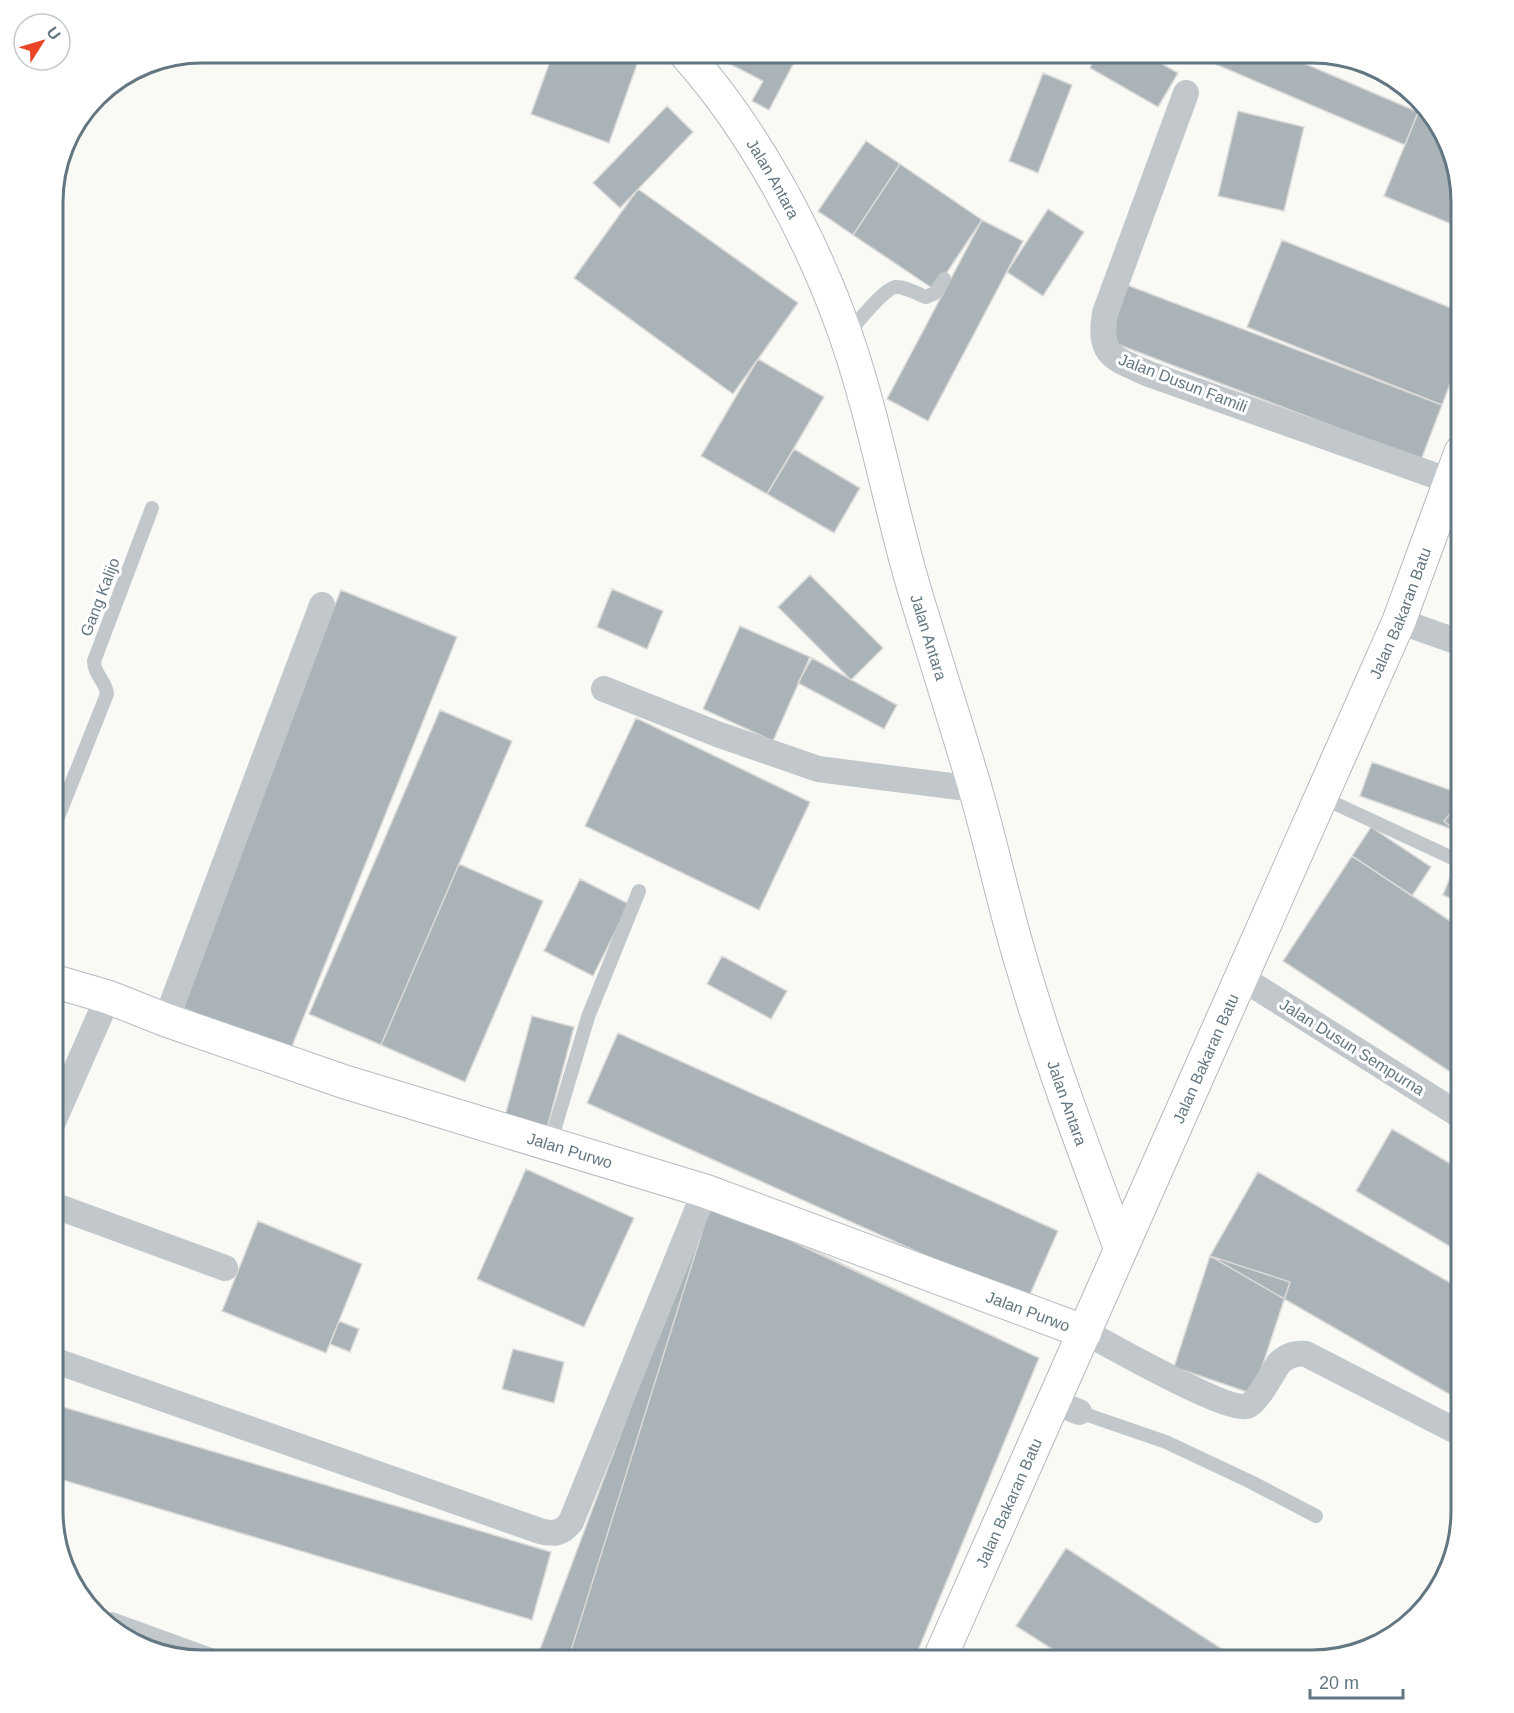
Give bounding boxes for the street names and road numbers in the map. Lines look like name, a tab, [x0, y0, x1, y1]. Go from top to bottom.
street label: Jalan Antara	[744, 136, 803, 222]
street label: Jalan Dusun Famili	[1116, 351, 1250, 415]
street label: Jalan Bakaran Batu	[1366, 545, 1434, 681]
street label: Gang Kalijo	[77, 555, 123, 639]
street label: Jalan Antara	[908, 592, 950, 682]
street label: Jalan Bakaran Batu	[1169, 991, 1241, 1126]
street label: Jalan Dusun Sempurna	[1277, 995, 1427, 1099]
street label: Jalan Antara	[1045, 1058, 1090, 1148]
street label: Jalan Purwo	[525, 1129, 615, 1171]
street label: Jalan Purwo	[984, 1288, 1073, 1334]
street label: Jalan Bakaran Batu	[973, 1435, 1045, 1570]

